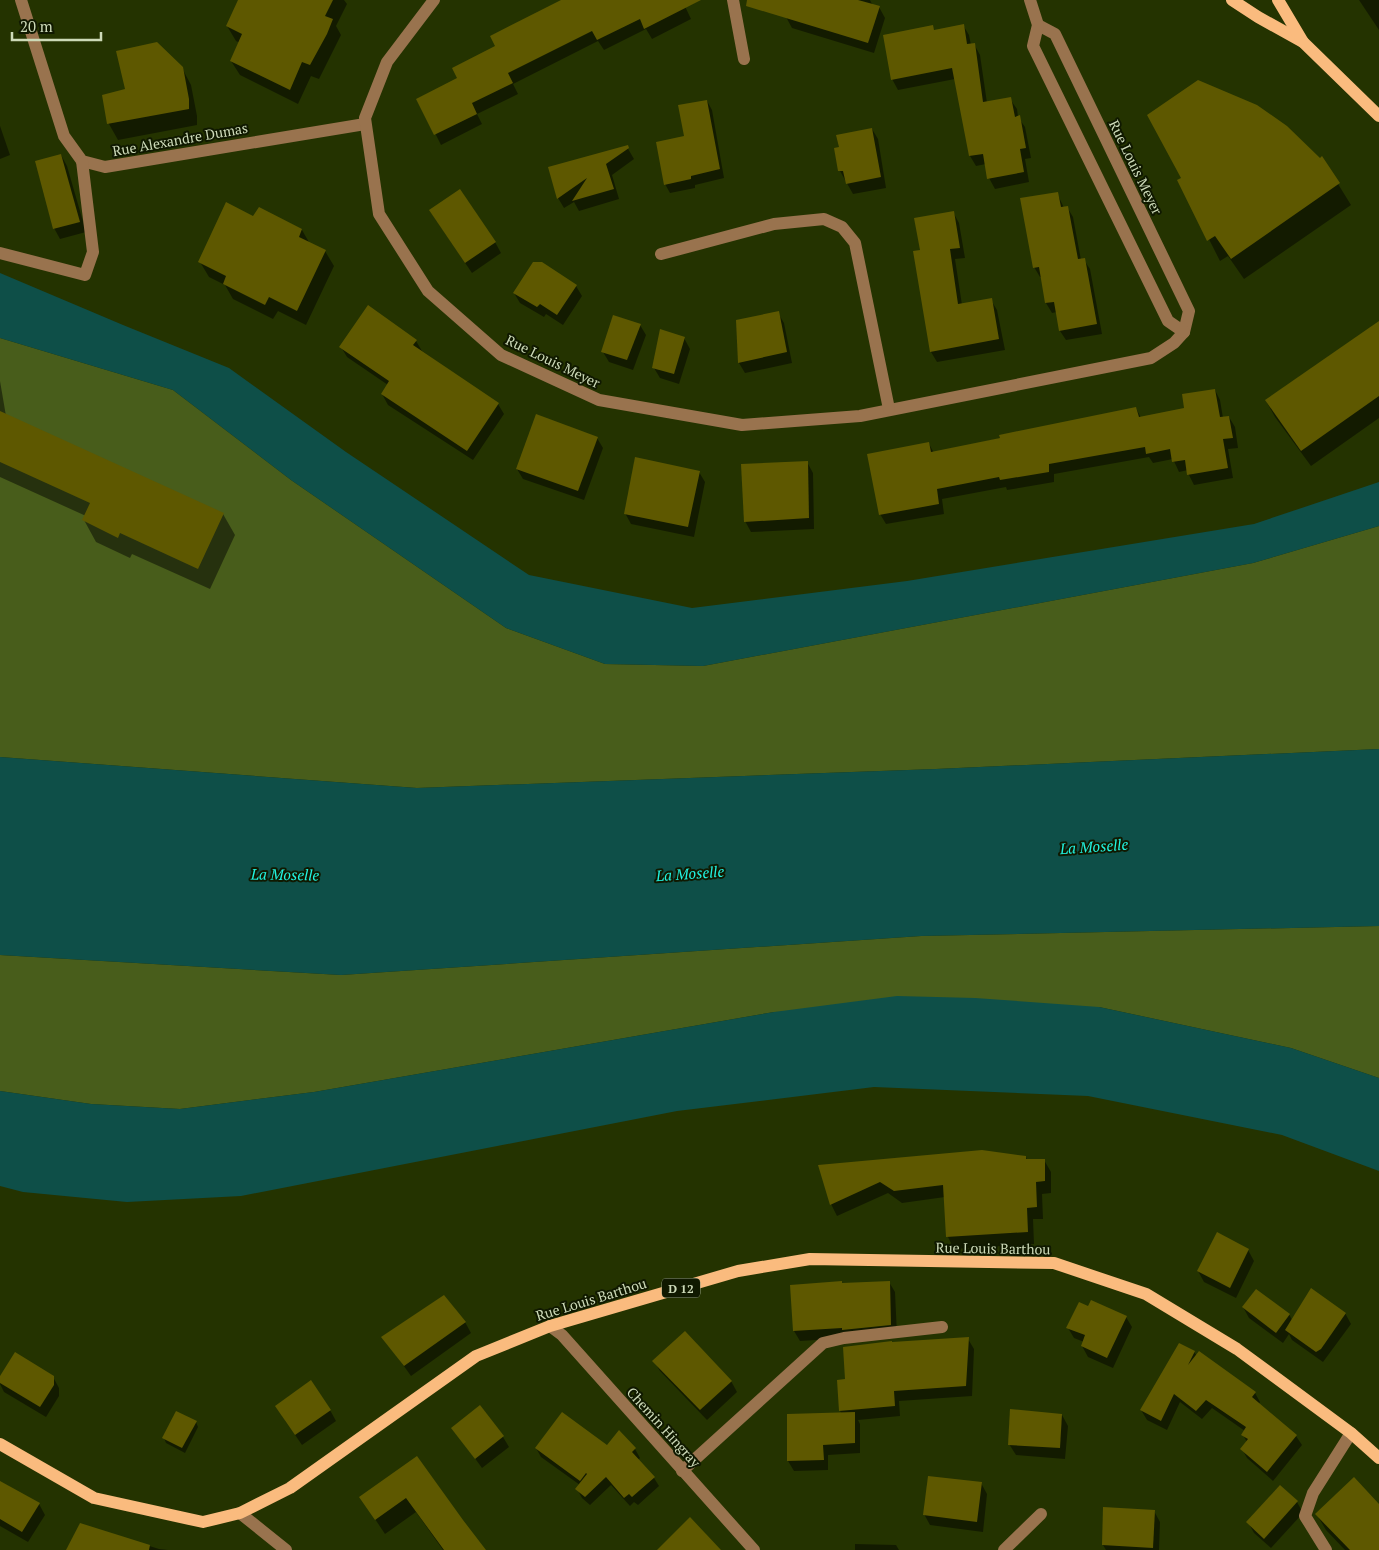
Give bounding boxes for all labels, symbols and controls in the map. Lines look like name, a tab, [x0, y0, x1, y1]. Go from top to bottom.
scale bar	[12, 10, 101, 42]
text: 20 m	[20, 16, 53, 36]
street label: Rue Louis Meyer	[1105, 117, 1167, 218]
street label: Rue Alexandre Dumas	[111, 118, 249, 160]
street label: Rue Louis Meyer	[503, 330, 604, 392]
water label: La Moselle	[1058, 834, 1129, 858]
water label: La Moselle	[654, 861, 725, 885]
water label: La Moselle	[250, 863, 320, 885]
street label: Rue Louis Barthou	[935, 1237, 1051, 1259]
street label: Rue Louis Barthou	[533, 1273, 649, 1325]
road number: D 12	[662, 1278, 700, 1298]
street label: Chemin Hingray	[623, 1383, 706, 1472]

